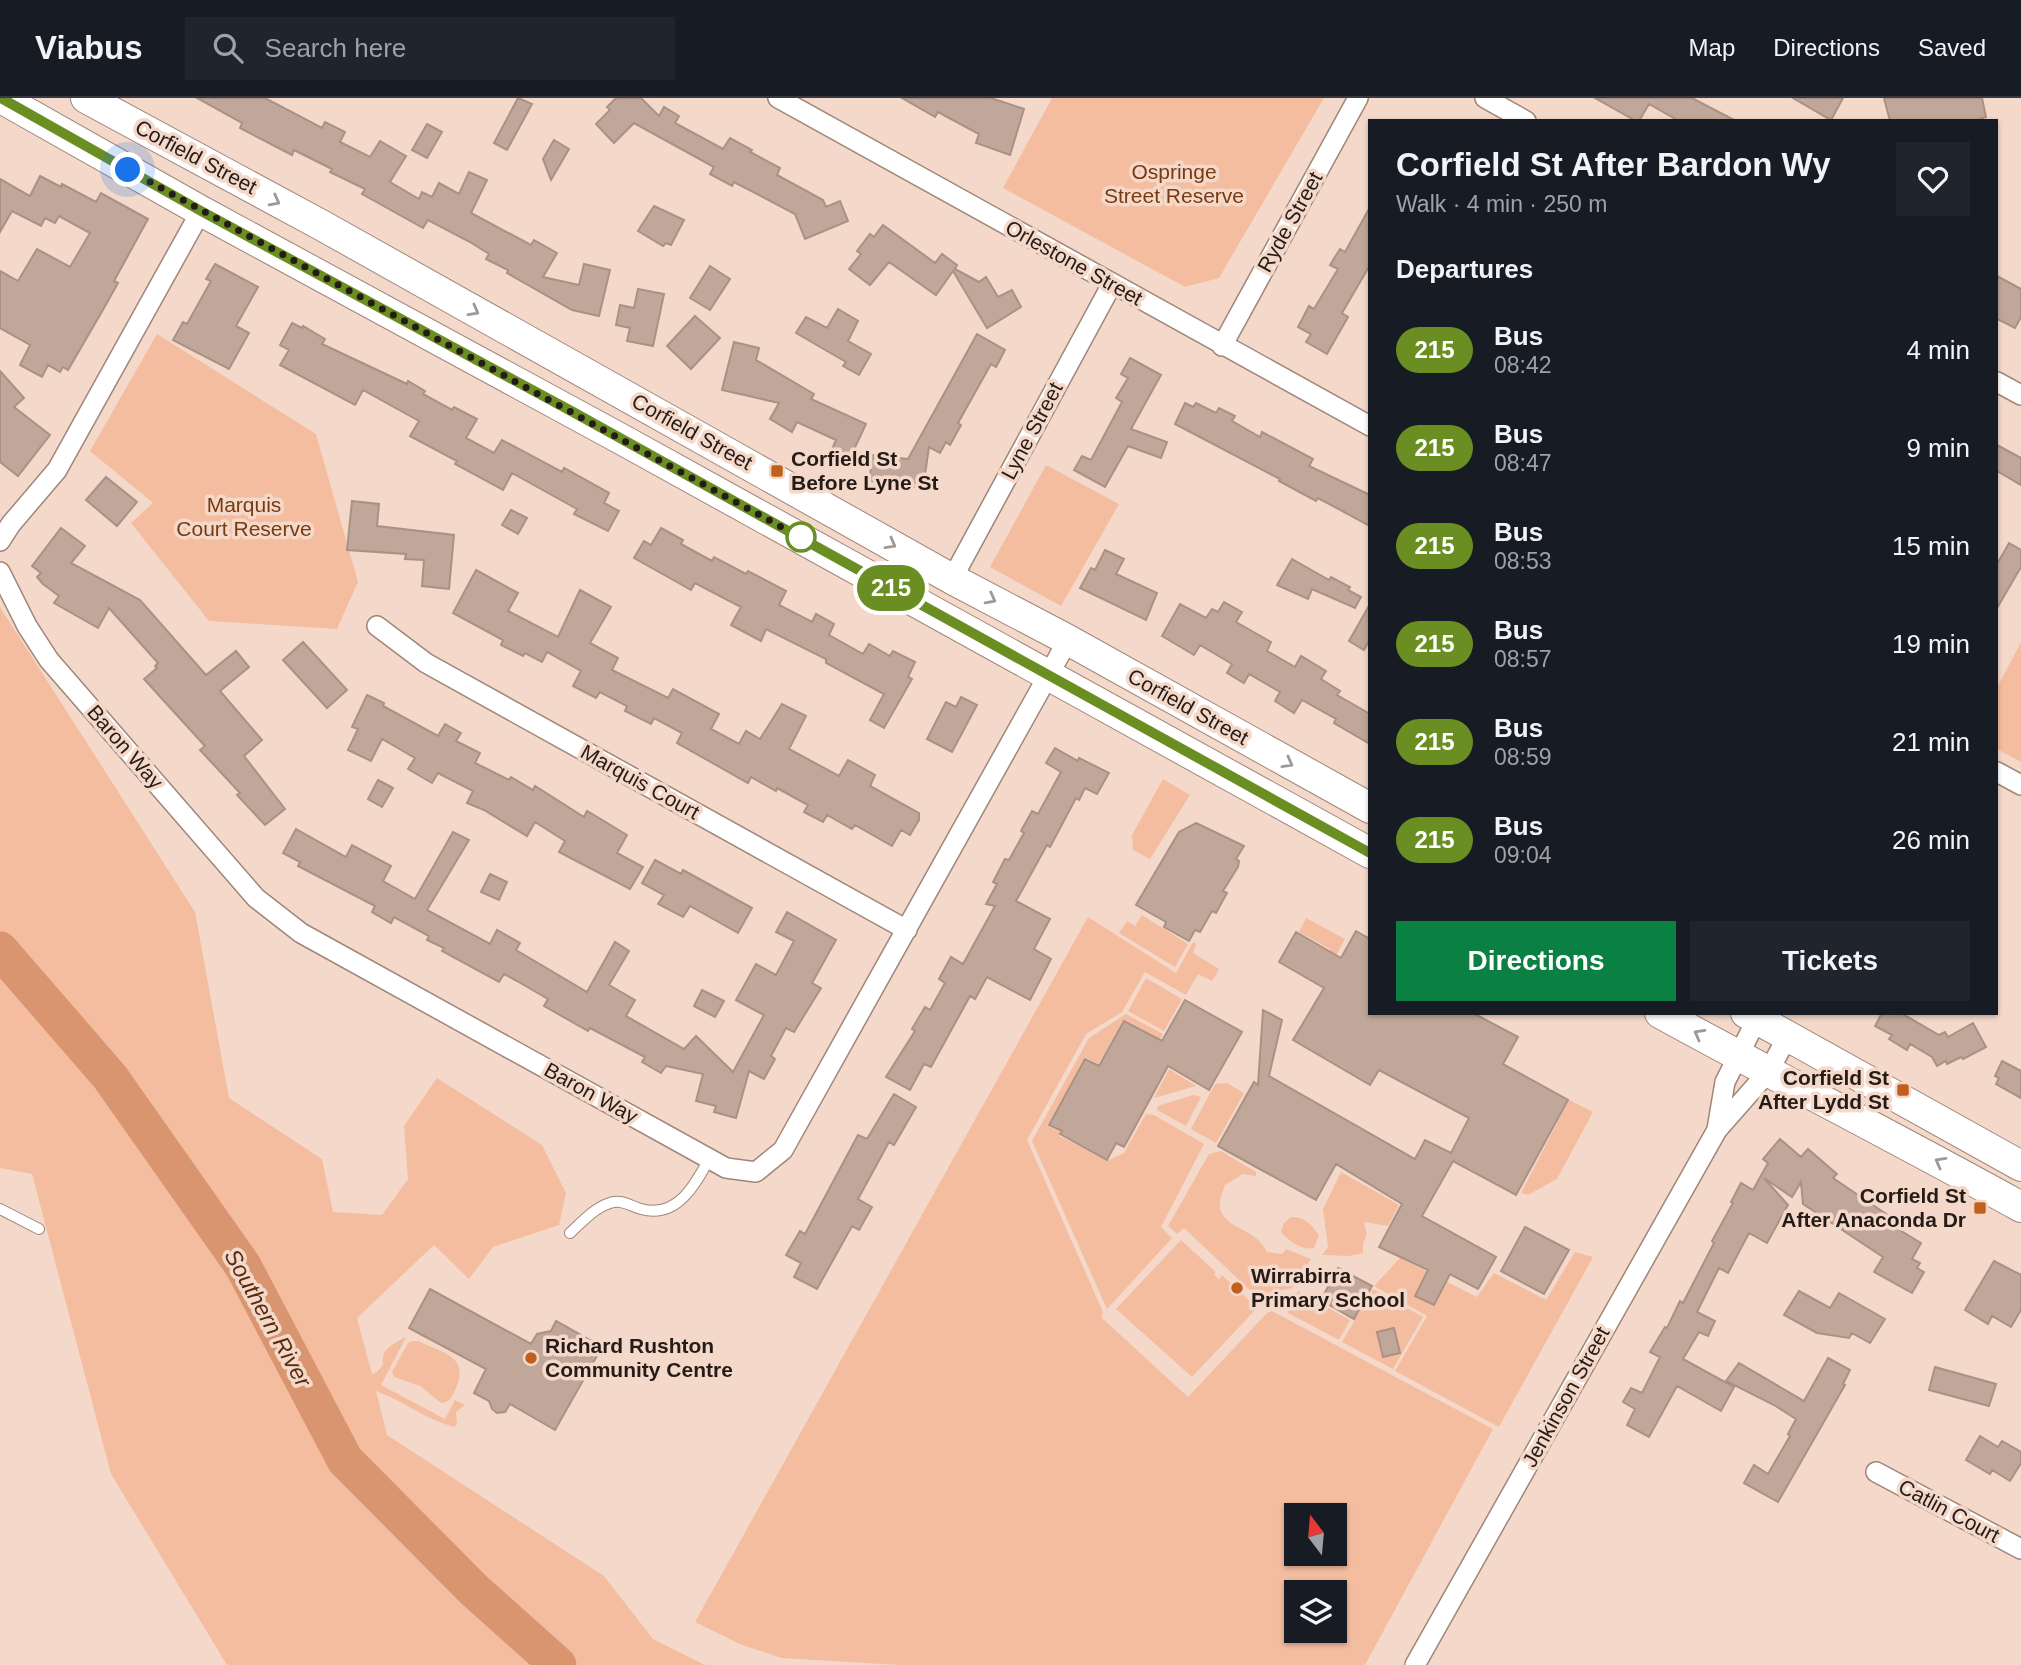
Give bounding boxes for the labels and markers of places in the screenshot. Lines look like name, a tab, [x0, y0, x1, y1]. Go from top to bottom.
place label: Corfield St Before Lyne St	[791, 447, 938, 494]
marker: Corfield St Before Lyne St	[769, 463, 785, 479]
unlabelled marker	[786, 522, 816, 552]
place label: Corfield St After Lydd St	[1758, 1066, 1889, 1113]
marker: Corfield St After Lydd St	[1895, 1082, 1911, 1098]
place label: Corfield St After Anaconda Dr	[1781, 1184, 1966, 1231]
marker: Corfield St After Anaconda Dr	[1972, 1200, 1988, 1216]
place label: Wirrabirra Primary School	[1251, 1264, 1405, 1311]
marker: Wirrabirra Primary School	[1229, 1280, 1245, 1296]
place label: Richard Rushton Community Centre	[545, 1334, 733, 1381]
marker: Richard Rushton Community Centre	[523, 1350, 539, 1366]

